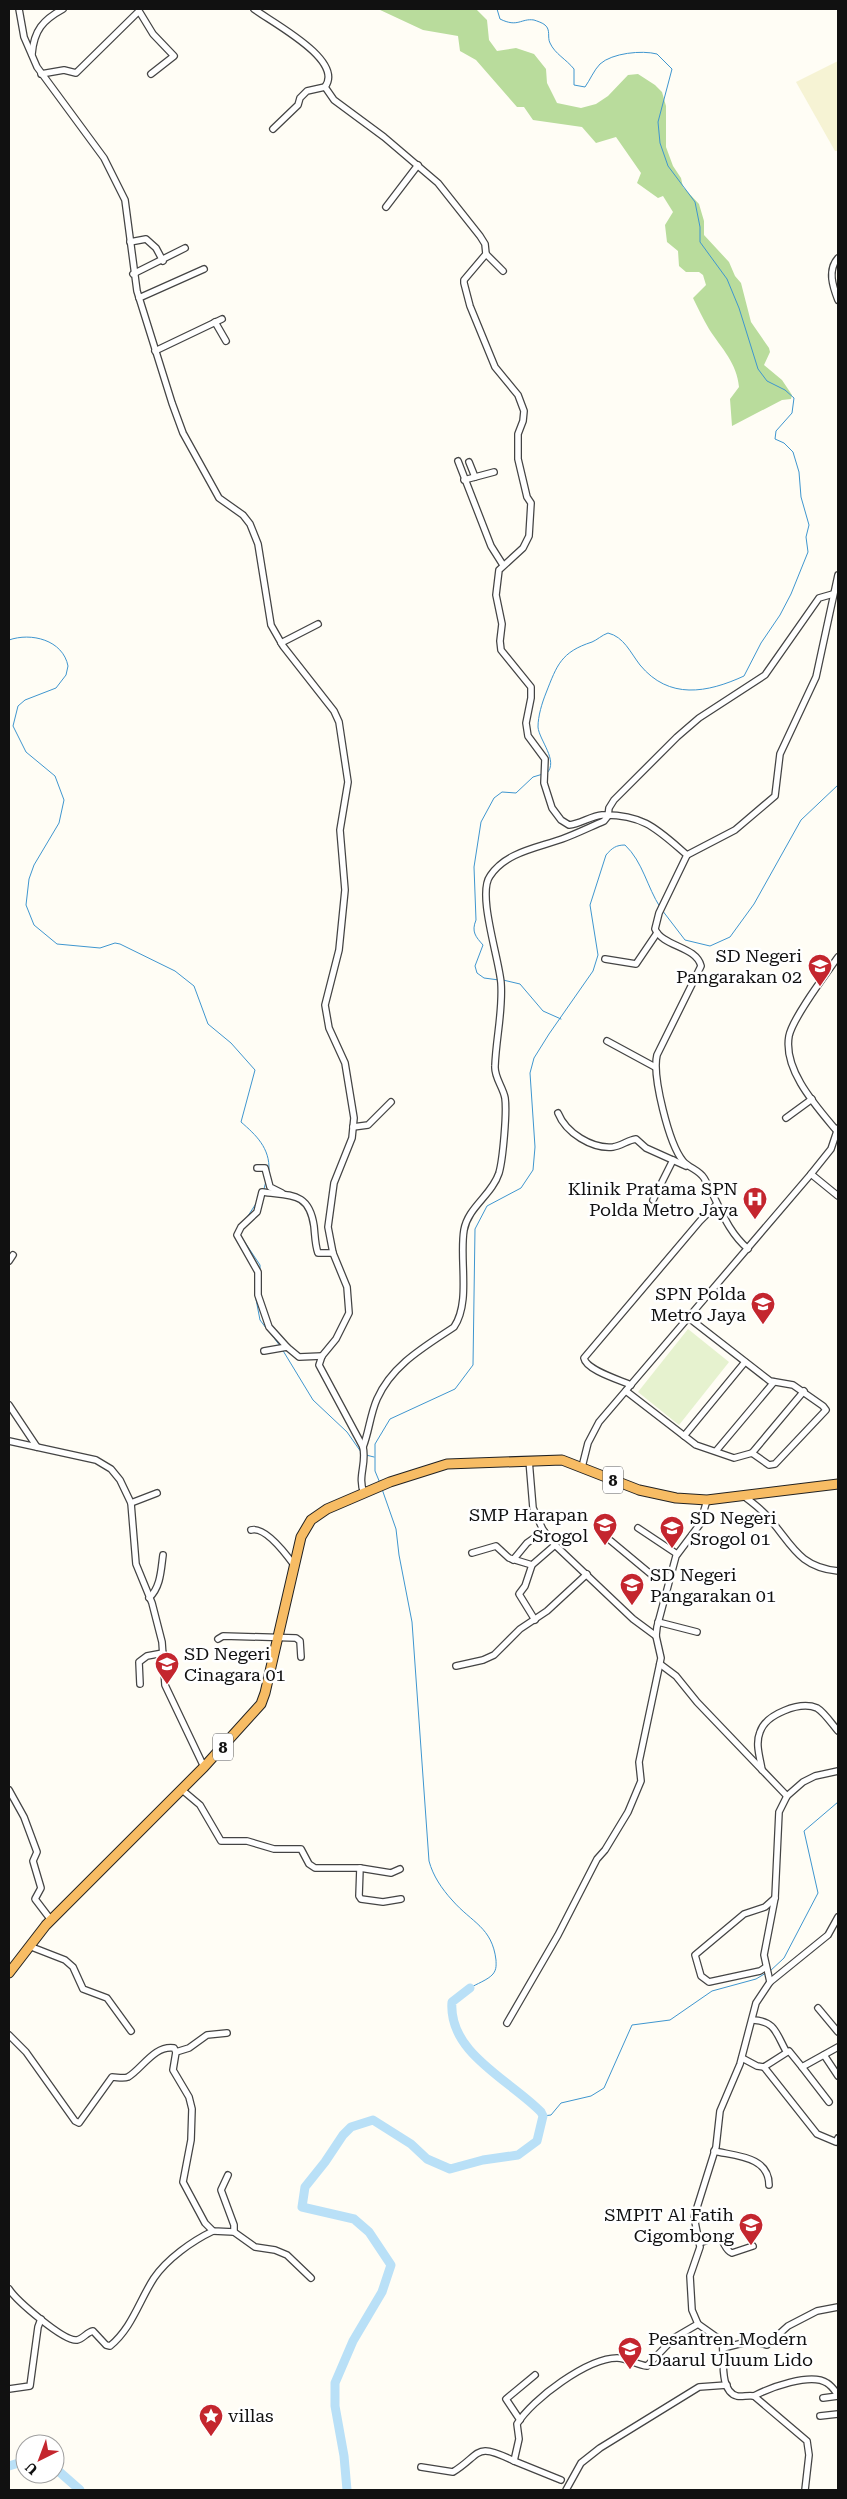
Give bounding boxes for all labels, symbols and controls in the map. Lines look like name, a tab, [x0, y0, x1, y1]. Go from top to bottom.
place label: SD Negeri Pangarakan 02	[676, 945, 802, 987]
school or university icon: SD Negeri Pangarakan 02	[807, 953, 833, 987]
place label: Klinik Pratama SPN Polda Metro Jaya	[568, 1178, 738, 1220]
hospital icon: Klinik Pratama SPN Polda Metro Jaya	[742, 1186, 768, 1220]
place label: SPN Polda Metro Jaya	[651, 1283, 746, 1325]
school or university icon: SPN Polda Metro Jaya	[750, 1291, 776, 1325]
road number: 8	[603, 1466, 623, 1494]
place label: SMP Harapan Srogol	[469, 1504, 588, 1546]
place label: SD Negeri Srogol 01	[690, 1507, 777, 1549]
school or university icon: SMP Harapan Srogol	[592, 1512, 618, 1546]
school or university icon: SD Negeri Srogol 01	[659, 1515, 685, 1549]
place label: SD Negeri Pangarakan 01	[650, 1564, 776, 1606]
school or university icon: SD Negeri Pangarakan 01	[619, 1572, 645, 1606]
place label: SD Negeri Cinagara 01	[184, 1643, 286, 1685]
school or university icon: SD Negeri Cinagara 01	[154, 1651, 180, 1685]
road number: 8	[213, 1734, 233, 1760]
place label: SMPIT Al Fatih Cigombong	[604, 2204, 735, 2246]
school or university icon: SMPIT Al Fatih Cigombong	[738, 2212, 764, 2246]
place label: Pesantren Modern Daarul Uluum Lido	[648, 2328, 813, 2370]
school or university icon: Pesantren Modern Daarul Uluum Lido	[617, 2336, 643, 2370]
place icon: villas	[198, 2403, 224, 2437]
place label: villas	[228, 2405, 274, 2426]
north arrow	[15, 2434, 65, 2484]
text: U	[22, 2459, 41, 2478]

